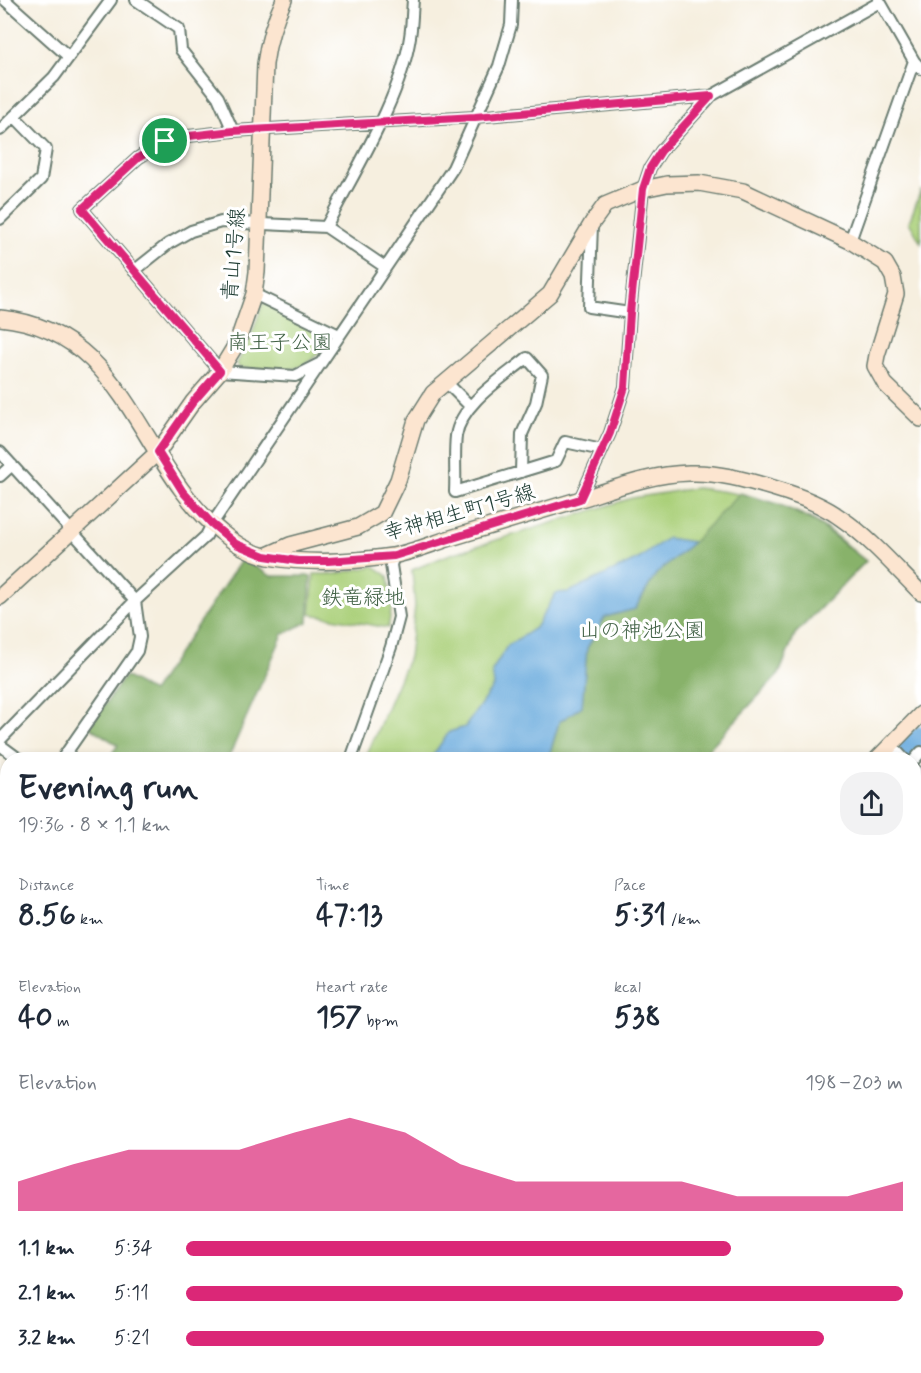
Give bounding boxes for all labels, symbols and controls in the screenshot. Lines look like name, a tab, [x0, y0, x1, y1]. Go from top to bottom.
pin	[139, 115, 190, 166]
icon: arrive	[148, 124, 181, 157]
street label: 青山1号線	[216, 206, 252, 302]
park label: 南王子公園	[228, 329, 333, 357]
street label: 幸神相生町1号線	[380, 478, 538, 548]
park label: 鉄竜緑地	[321, 584, 405, 612]
park label: 山の神池公園	[579, 617, 705, 645]
text: Evening run	[18, 767, 198, 811]
button: share	[840, 772, 903, 835]
text: 19:36 · 8 × 1.1 km	[18, 812, 171, 839]
text: Distance	[18, 875, 74, 896]
text: Time	[316, 875, 350, 896]
text: Pace	[614, 875, 646, 896]
text: 8.56	[18, 896, 76, 935]
text: 47:13	[316, 896, 383, 935]
text: 5:31	[614, 896, 666, 935]
text: km	[76, 909, 103, 930]
text: /km	[666, 909, 701, 930]
text: Elevation	[18, 977, 81, 998]
text: Heart rate	[316, 977, 388, 998]
text: kcal	[614, 977, 641, 998]
text: 40	[18, 998, 53, 1037]
text: 157	[316, 998, 362, 1037]
text: 538	[614, 998, 661, 1037]
text: m	[53, 1011, 70, 1032]
text: bpm	[362, 1011, 399, 1032]
text: Elevation	[18, 1070, 97, 1097]
text: 198–203 m	[805, 1070, 903, 1097]
text: 1.1 km	[18, 1235, 75, 1262]
text: 5:34	[114, 1235, 153, 1262]
text: 2.1 km	[18, 1280, 75, 1307]
text: 5:11	[114, 1280, 149, 1307]
text: 3.2 km	[18, 1325, 76, 1352]
text: 5:21	[114, 1325, 150, 1352]

